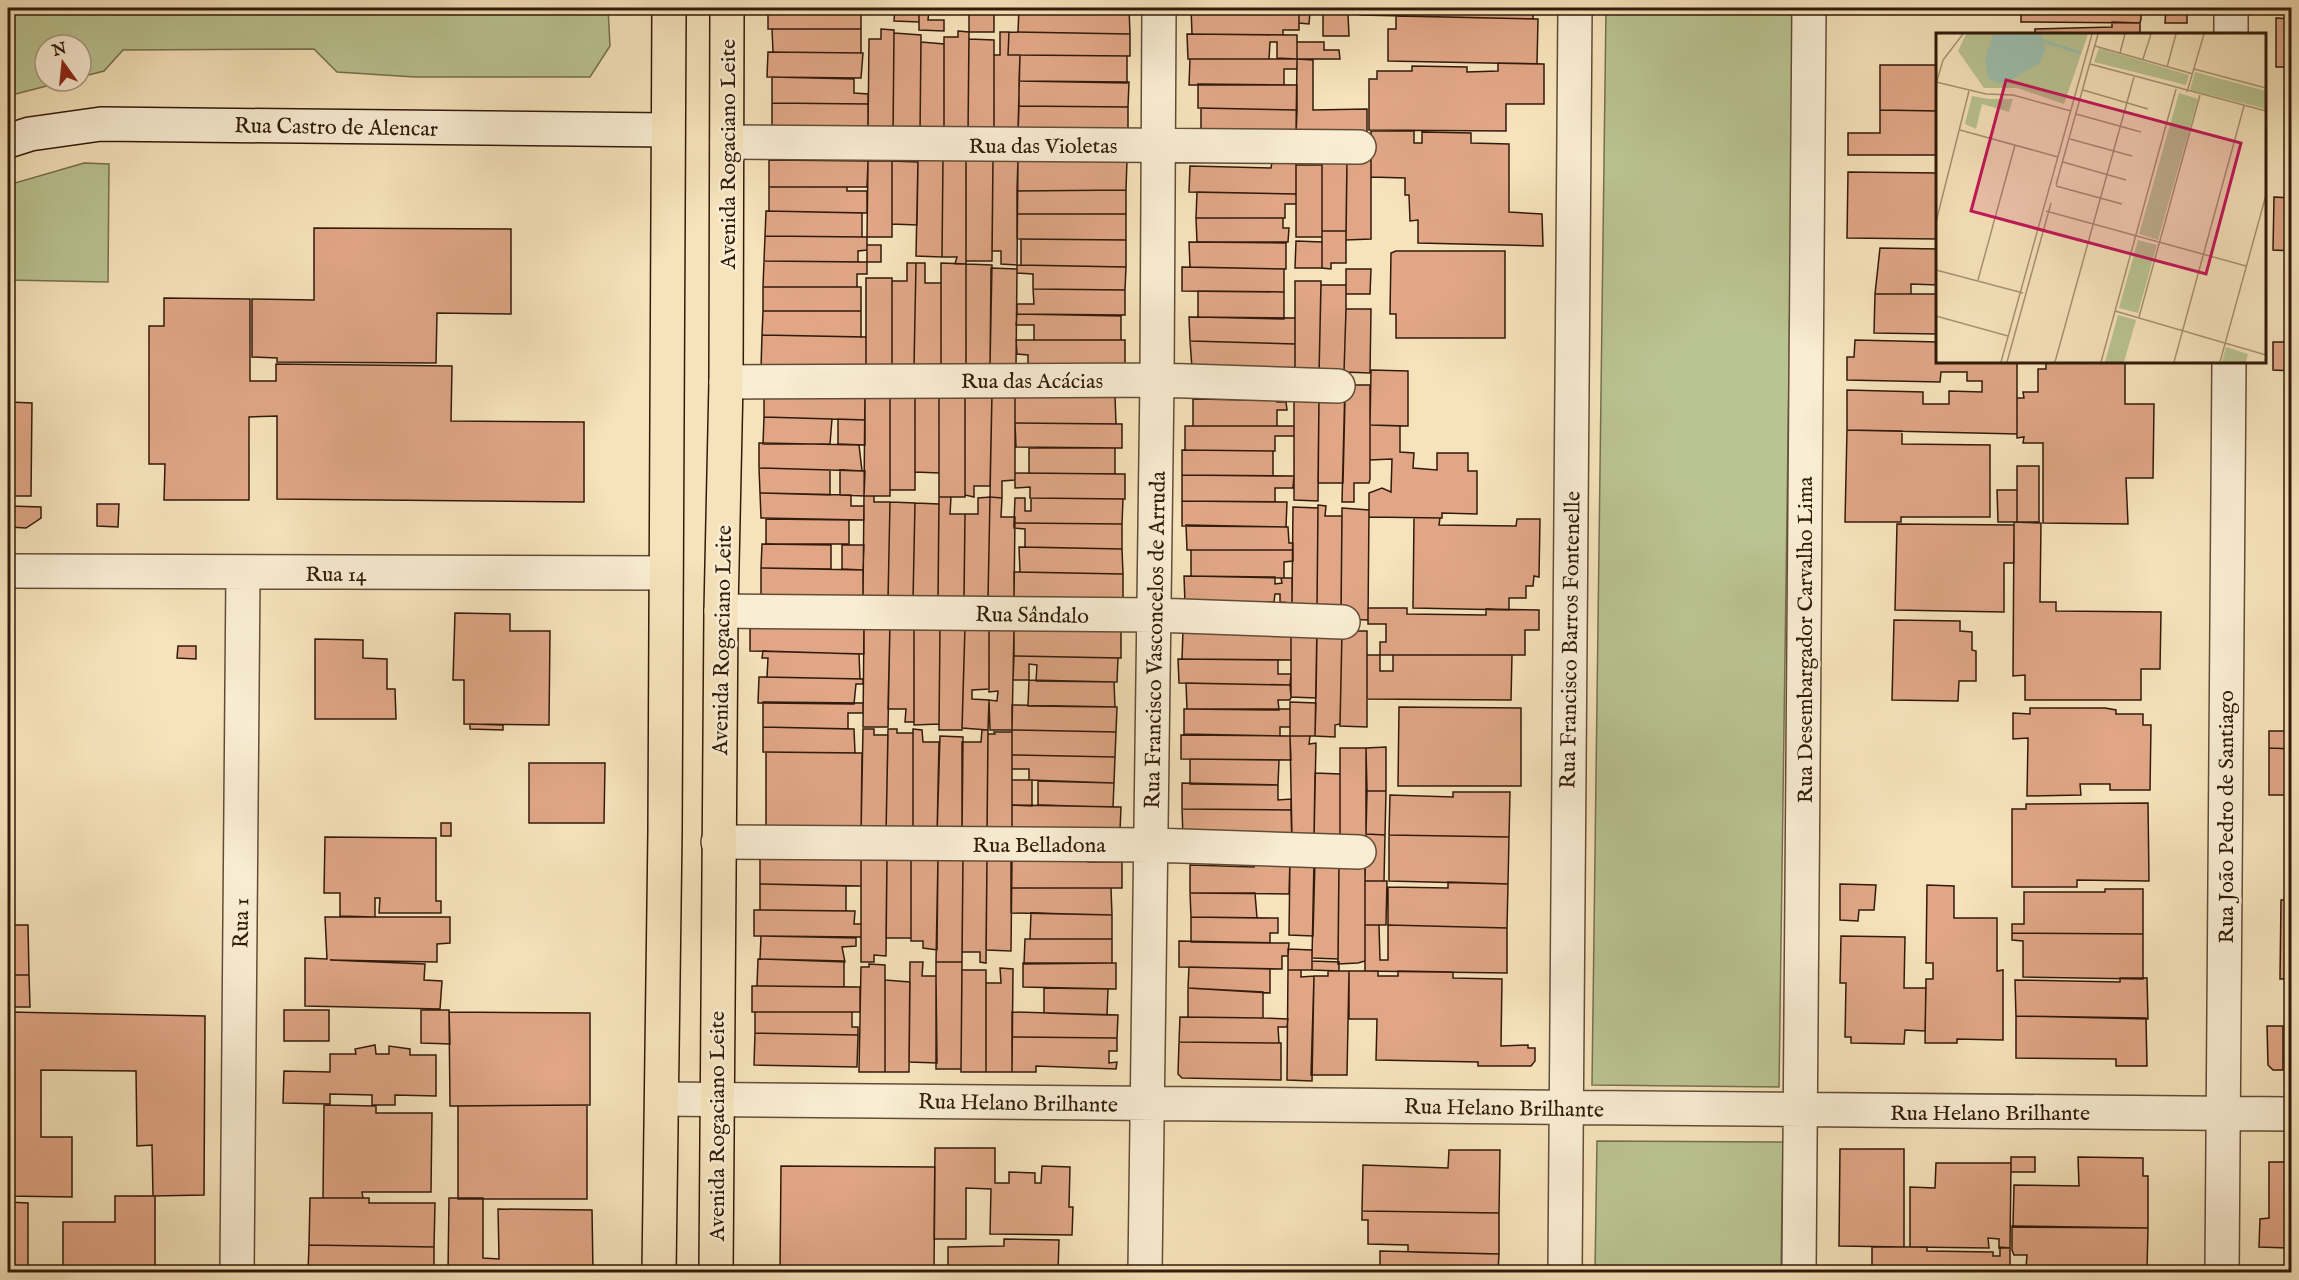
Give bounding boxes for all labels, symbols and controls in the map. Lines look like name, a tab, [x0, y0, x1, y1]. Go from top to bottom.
north arrow	[33, 33, 93, 93]
inset map	[1936, 33, 2266, 363]
text: N	[49, 39, 69, 62]
street label: Avenida Rogaciano Leite	[715, 39, 743, 270]
street label: Rua Castro de Alencar	[234, 112, 438, 144]
street label: Rua das Violetas	[969, 133, 1117, 161]
street label: Rua das Acácias	[961, 368, 1103, 396]
street label: Rua Francisco Vasconcelos de Arruda	[1139, 470, 1173, 809]
street label: Rua Desembargador Carvalho Lima	[1792, 476, 1820, 803]
street label: Rua Francisco Barros Fontenelle	[1554, 491, 1588, 789]
street label: Avenida Rogaciano Leite	[707, 525, 739, 756]
street label: Rua 14	[305, 561, 367, 589]
street label: Rua Sândalo	[975, 601, 1089, 631]
street label: Rua João Pedro de Santiago	[2213, 690, 2241, 944]
street label: Rua Belladona	[972, 832, 1106, 860]
street label: Rua 1	[228, 898, 256, 949]
street label: Avenida Rogaciano Leite	[704, 1011, 732, 1242]
street label: Rua Helano Brilhante	[918, 1088, 1118, 1120]
street label: Rua Helano Brilhante	[1404, 1093, 1604, 1125]
street label: Rua Helano Brilhante	[1890, 1100, 2090, 1128]

